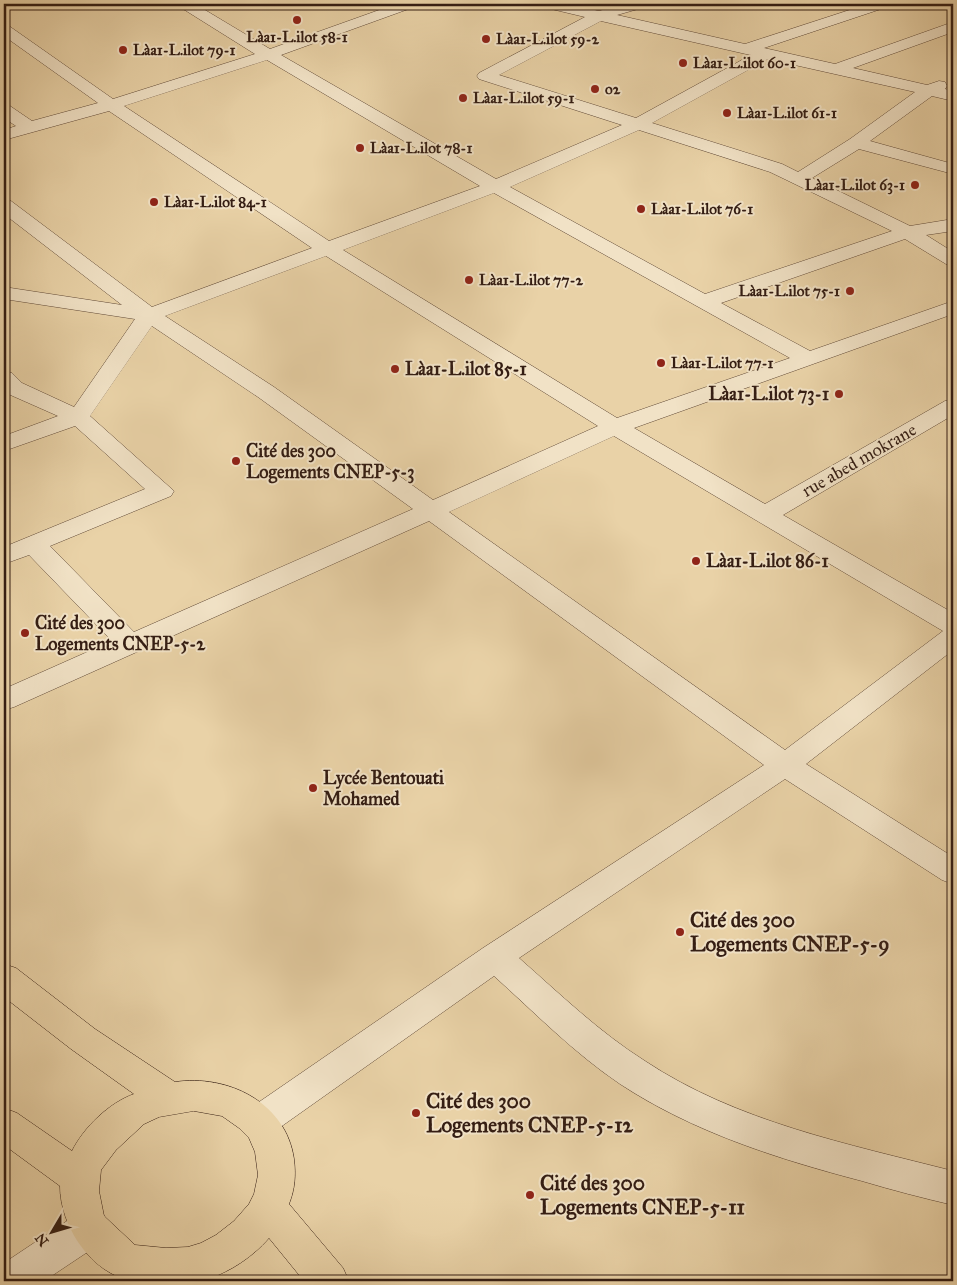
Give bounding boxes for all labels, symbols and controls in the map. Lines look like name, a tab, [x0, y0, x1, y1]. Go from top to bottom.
marker: Làa1-L.ilot 58-1	[291, 14, 303, 26]
place label: Làa1-L.ilot 58-1	[246, 28, 348, 46]
place label: Làa1-L.ilot 59-2	[496, 30, 600, 49]
marker: Làa1-L.ilot 59-2	[480, 33, 492, 45]
place label: Làa1-L.ilot 79-1	[133, 41, 236, 60]
marker: Làa1-L.ilot 79-1	[117, 44, 129, 56]
place label: Làa1-L.ilot 60-1	[693, 54, 796, 72]
marker: Làa1-L.ilot 60-1	[677, 57, 689, 69]
place label: o2	[605, 80, 621, 98]
marker: o2	[589, 83, 601, 95]
place label: Làa1-L.ilot 59-1	[473, 89, 575, 108]
marker: Làa1-L.ilot 59-1	[457, 92, 469, 104]
place label: Làa1-L.ilot 61-1	[737, 104, 837, 122]
marker: Làa1-L.ilot 61-1	[721, 107, 733, 119]
place label: Làa1-L.ilot 78-1	[370, 139, 473, 157]
marker: Làa1-L.ilot 78-1	[354, 142, 366, 154]
place label: Làa1-L.ilot 63-1	[805, 176, 905, 195]
marker: Làa1-L.ilot 63-1	[909, 179, 921, 191]
place label: Làa1-L.ilot 84-1	[164, 193, 267, 212]
marker: Làa1-L.ilot 84-1	[148, 196, 160, 208]
place label: Làa1-L.ilot 76-1	[651, 200, 753, 218]
marker: Làa1-L.ilot 76-1	[635, 203, 647, 215]
place label: Làa1-L.ilot 77-2	[479, 271, 584, 289]
marker: Làa1-L.ilot 77-2	[463, 274, 475, 286]
place label: Làa1-L.ilot 75-1	[739, 282, 840, 300]
marker: Làa1-L.ilot 75-1	[844, 285, 856, 297]
place label: Làa1-L.ilot 77-1	[671, 354, 774, 372]
marker: Làa1-L.ilot 77-1	[655, 357, 667, 369]
place label: Làa1-L.ilot 85-1	[405, 358, 527, 380]
marker: Làa1-L.ilot 85-1	[389, 363, 401, 375]
place label: Làa1-L.ilot 73-1	[708, 383, 829, 406]
marker: Làa1-L.ilot 73-1	[833, 388, 845, 400]
street label: rue abed mokrane	[798, 418, 920, 502]
place label: Cité des 300 Logements CNEP-5-3	[246, 440, 415, 484]
marker: Cité des 300 Logements CNEP-5-3	[230, 455, 242, 467]
place label: Làa1-L.ilot 86-1	[706, 550, 829, 572]
marker: Làa1-L.ilot 86-1	[690, 555, 702, 567]
place label: Cité des 300 Logements CNEP-5-2	[35, 612, 206, 656]
marker: Cité des 300 Logements CNEP-5-2	[19, 627, 31, 639]
place label: Lycée Bentouati Mohamed	[323, 767, 445, 810]
marker: Lycée Bentouati Mohamed	[307, 782, 319, 794]
place label: Cité des 300 Logements CNEP-5-9	[690, 907, 889, 957]
marker: Cité des 300 Logements CNEP-5-9	[674, 926, 686, 938]
place label: Cité des 300 Logements CNEP-5-12	[426, 1088, 633, 1138]
marker: Cité des 300 Logements CNEP-5-12	[410, 1107, 422, 1119]
place label: Cité des 300 Logements CNEP-5-11	[540, 1170, 745, 1220]
marker: Cité des 300 Logements CNEP-5-11	[524, 1189, 536, 1201]
north arrow	[28, 1208, 78, 1258]
text: N	[32, 1230, 53, 1250]

